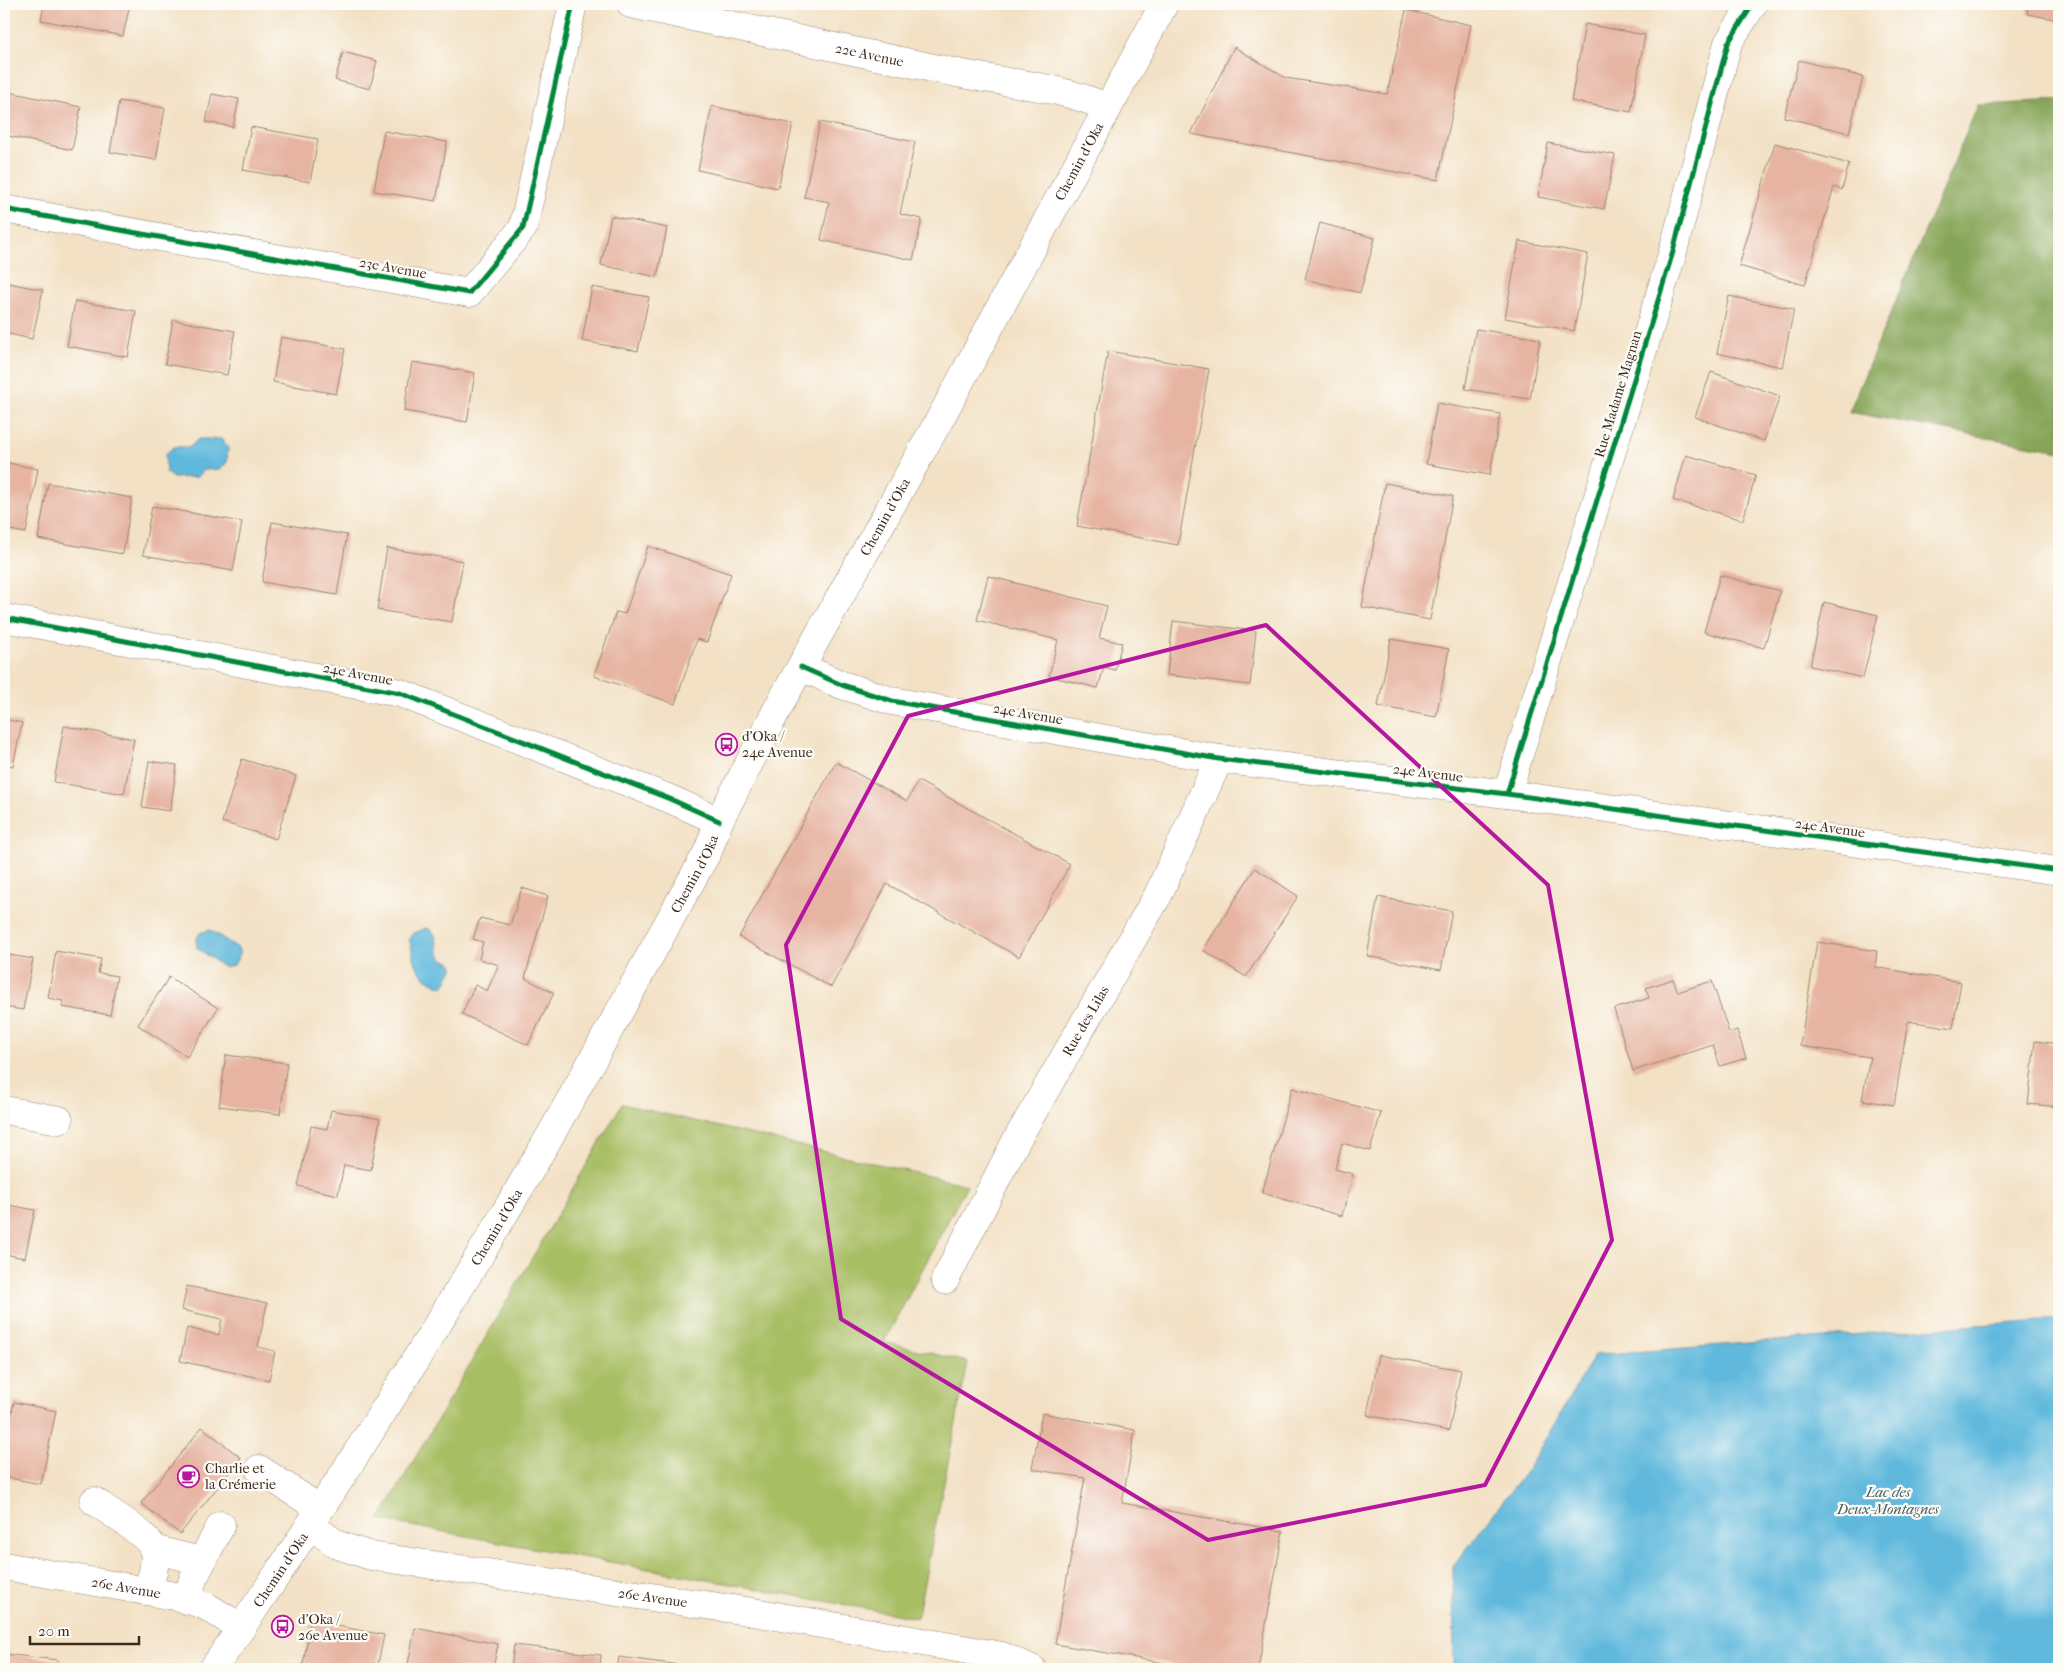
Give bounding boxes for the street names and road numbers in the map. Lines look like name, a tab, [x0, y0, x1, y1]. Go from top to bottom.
street label: 22e Avenue	[834, 39, 905, 70]
street label: Chemin d'Oka	[1051, 119, 1107, 204]
street label: 23e Avenue	[358, 254, 428, 282]
street label: Rue Madame Magnan	[1591, 328, 1645, 460]
street label: Chemin d'Oka	[856, 475, 914, 559]
street label: 24e Avenue	[322, 659, 394, 689]
street label: 24e Avenue	[992, 700, 1064, 729]
street label: 24e Avenue	[1392, 760, 1464, 786]
street label: 24e Avenue	[1794, 815, 1866, 841]
street label: Chemin d'Oka	[667, 832, 722, 916]
street label: Rue des Lilas	[1058, 982, 1112, 1059]
street label: Chemin d'Oka	[467, 1185, 526, 1269]
street label: Chemin d'Oka	[249, 1529, 312, 1610]
street label: 26e Avenue	[90, 1573, 162, 1602]
street label: 26e Avenue	[617, 1584, 689, 1611]

